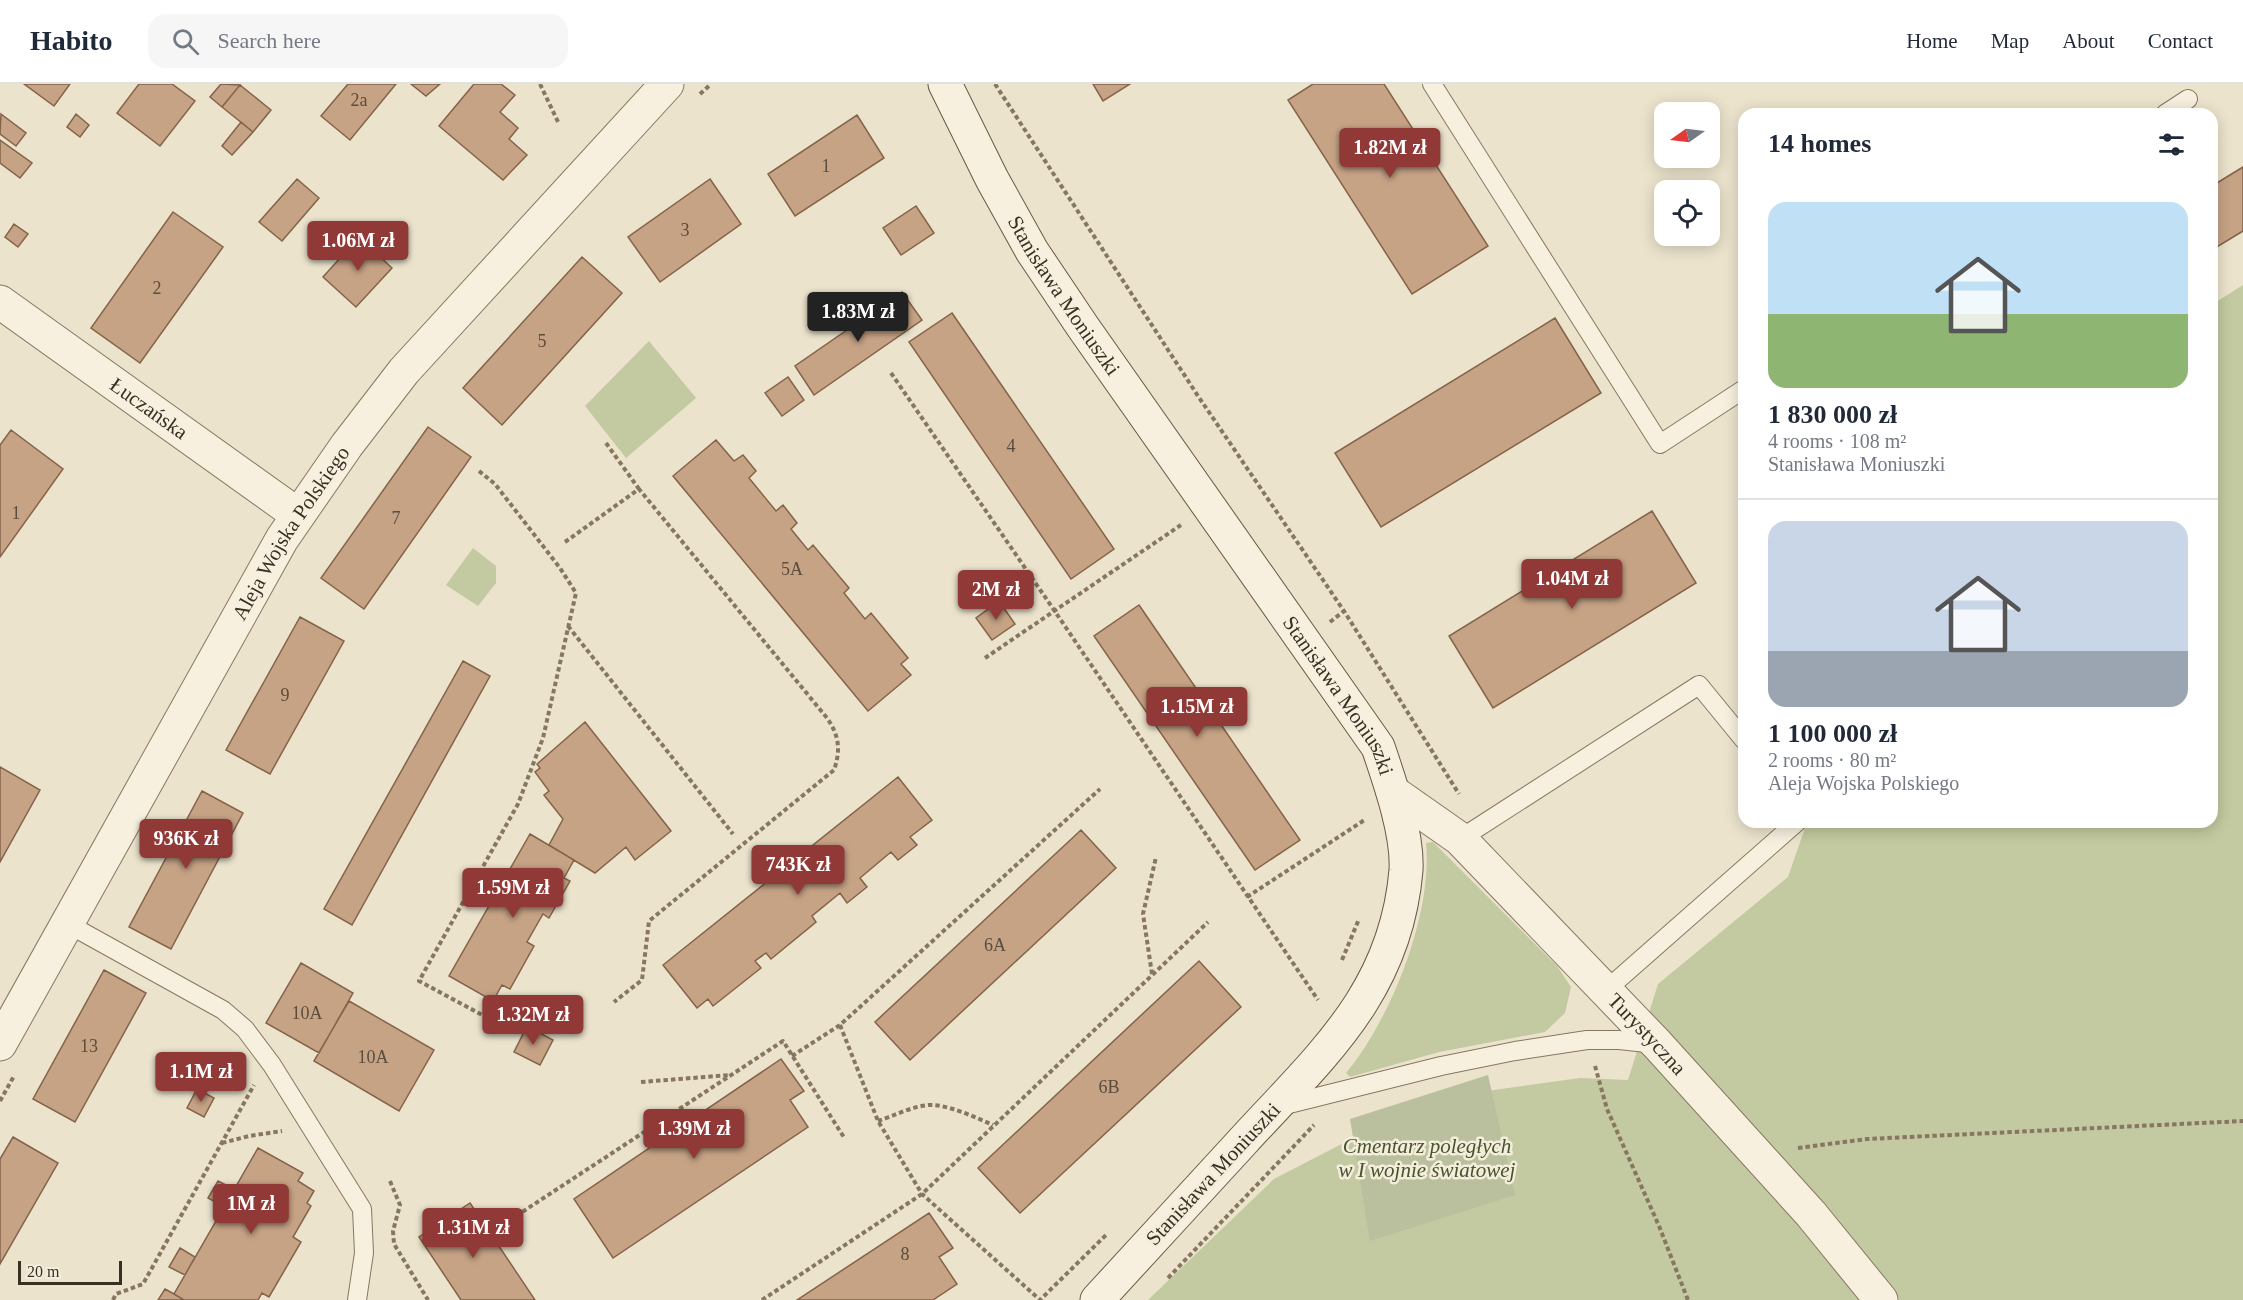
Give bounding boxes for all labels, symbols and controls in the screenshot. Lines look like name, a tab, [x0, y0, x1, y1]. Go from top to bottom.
search box	[148, 14, 568, 68]
text: Habito	[30, 25, 112, 56]
icon: search	[169, 25, 202, 58]
text: Search here	[217, 28, 321, 53]
text: Home	[1906, 29, 1958, 53]
text: Map	[1991, 29, 2029, 53]
text: About	[2062, 29, 2115, 53]
text: Contact	[2148, 29, 2213, 53]
house number: 2a	[351, 90, 368, 110]
north arrow	[1654, 102, 1720, 168]
map controls	[1654, 102, 1720, 246]
pin: 1.82M zł	[1328, 128, 1452, 179]
icon: filters	[2155, 128, 2188, 161]
text: 14 homes	[1768, 129, 1871, 158]
text: 1.82M zł	[1353, 136, 1427, 158]
house number: 1	[822, 156, 831, 176]
button: locate	[1654, 180, 1720, 246]
street label: Stanisława Moniuszki	[1003, 212, 1125, 380]
house number: 3	[681, 220, 690, 240]
pin: 1.06M zł	[296, 221, 420, 272]
text: 1.06M zł	[321, 229, 395, 251]
icon: home	[1924, 241, 2032, 349]
house number: 2	[153, 278, 162, 298]
pin: 1.83M zł	[796, 292, 920, 343]
text: 1.83M zł	[821, 300, 895, 322]
house number: 5	[538, 331, 547, 351]
street label: Łuczańska	[105, 373, 193, 445]
text: 1 830 000 zł	[1768, 400, 1897, 429]
text: 4 rooms · 108 m²	[1768, 430, 1906, 452]
house number: 4	[1007, 436, 1016, 456]
street label: Aleja Wojska Polskiego	[227, 442, 354, 624]
text: Stanisława Moniuszki	[1768, 453, 1945, 475]
house number: 1	[12, 503, 21, 523]
house number: 7	[392, 508, 401, 528]
house number: 5A	[781, 559, 803, 579]
pin: 1.04M zł	[1510, 559, 1634, 610]
icon: home	[1924, 560, 2032, 668]
text: 1.04M zł	[1535, 567, 1609, 589]
pin: 2M zł	[954, 570, 1038, 621]
text: 2M zł	[972, 578, 1020, 600]
street label: Stanisława Moniuszki	[1278, 611, 1399, 778]
house number: 9	[281, 685, 290, 705]
pin: 1.15M zł	[1135, 687, 1259, 738]
text: 1.15M zł	[1160, 695, 1234, 717]
text: 1 100 000 zł	[1768, 719, 1897, 748]
text: 2 rooms · 80 m²	[1768, 749, 1896, 771]
text: Aleja Wojska Polskiego	[1768, 772, 1959, 794]
pin: 936K zł	[131, 819, 241, 870]
text: 936K zł	[154, 827, 219, 849]
pin: 743K zł	[743, 845, 853, 896]
text: 743K zł	[766, 853, 831, 875]
pin: 1.59M zł	[451, 868, 575, 919]
text: 1.59M zł	[476, 876, 550, 898]
house number: 6A	[984, 935, 1006, 955]
street label: Turystyczna	[1603, 988, 1691, 1080]
pin: 1.32M zł	[471, 995, 595, 1046]
house number: 10A	[292, 1003, 323, 1023]
text: 1.32M zł	[496, 1003, 570, 1025]
house number: 13	[80, 1036, 98, 1056]
house number: 10A	[358, 1047, 389, 1067]
pin: 1.1M zł	[146, 1052, 256, 1103]
text: 1.1M zł	[169, 1060, 233, 1082]
house number: 6B	[1098, 1077, 1120, 1097]
street label: Stanisława Moniuszki	[1141, 1098, 1285, 1250]
pin: 1.39M zł	[632, 1109, 756, 1160]
text: 1.39M zł	[657, 1117, 731, 1139]
park label: Cmentarz poległych w I wojnie światowej	[1339, 1134, 1516, 1182]
pin: 1M zł	[209, 1184, 293, 1235]
text: 1M zł	[227, 1192, 275, 1214]
pin: 1.31M zł	[411, 1208, 535, 1259]
text: 1.31M zł	[436, 1216, 510, 1238]
house number: 8	[901, 1244, 910, 1264]
scale bar	[18, 1258, 122, 1286]
text: 20 m	[27, 1263, 59, 1280]

